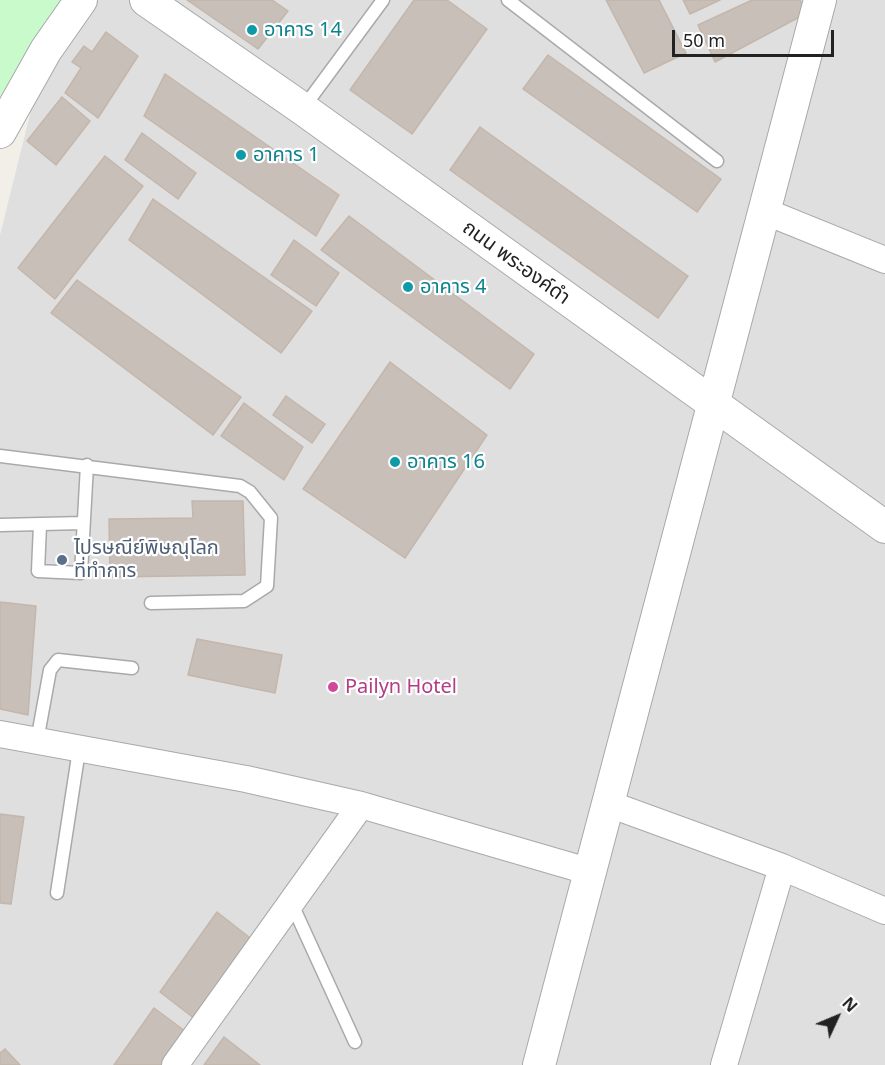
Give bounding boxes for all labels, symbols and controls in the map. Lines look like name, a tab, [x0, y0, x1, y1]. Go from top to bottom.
place label: อาคาร 14	[264, 18, 342, 42]
scale bar	[675, 18, 837, 56]
marker: อาคาร 14	[245, 23, 259, 37]
text: 50 m	[683, 28, 725, 52]
place label: อาคาร 1	[253, 143, 319, 167]
marker: อาคาร 1	[234, 148, 248, 162]
street label: ถนน พระองค์ดำ	[458, 216, 574, 310]
place label: อาคาร 4	[420, 275, 486, 299]
marker: อาคาร 4	[401, 280, 415, 294]
place label: อาคาร 16	[407, 450, 485, 474]
marker: อาคาร 16	[388, 455, 402, 469]
place label: ไปรษณีย์พิษณุโลก ที่ทำการ	[74, 536, 219, 583]
marker: ไปรษณีย์พิษณุโลก ที่ทำการ	[55, 553, 69, 567]
place label: Pailyn Hotel	[345, 675, 457, 699]
marker: Pailyn Hotel	[326, 680, 340, 694]
north arrow	[807, 987, 867, 1047]
text: N	[838, 992, 862, 1017]

